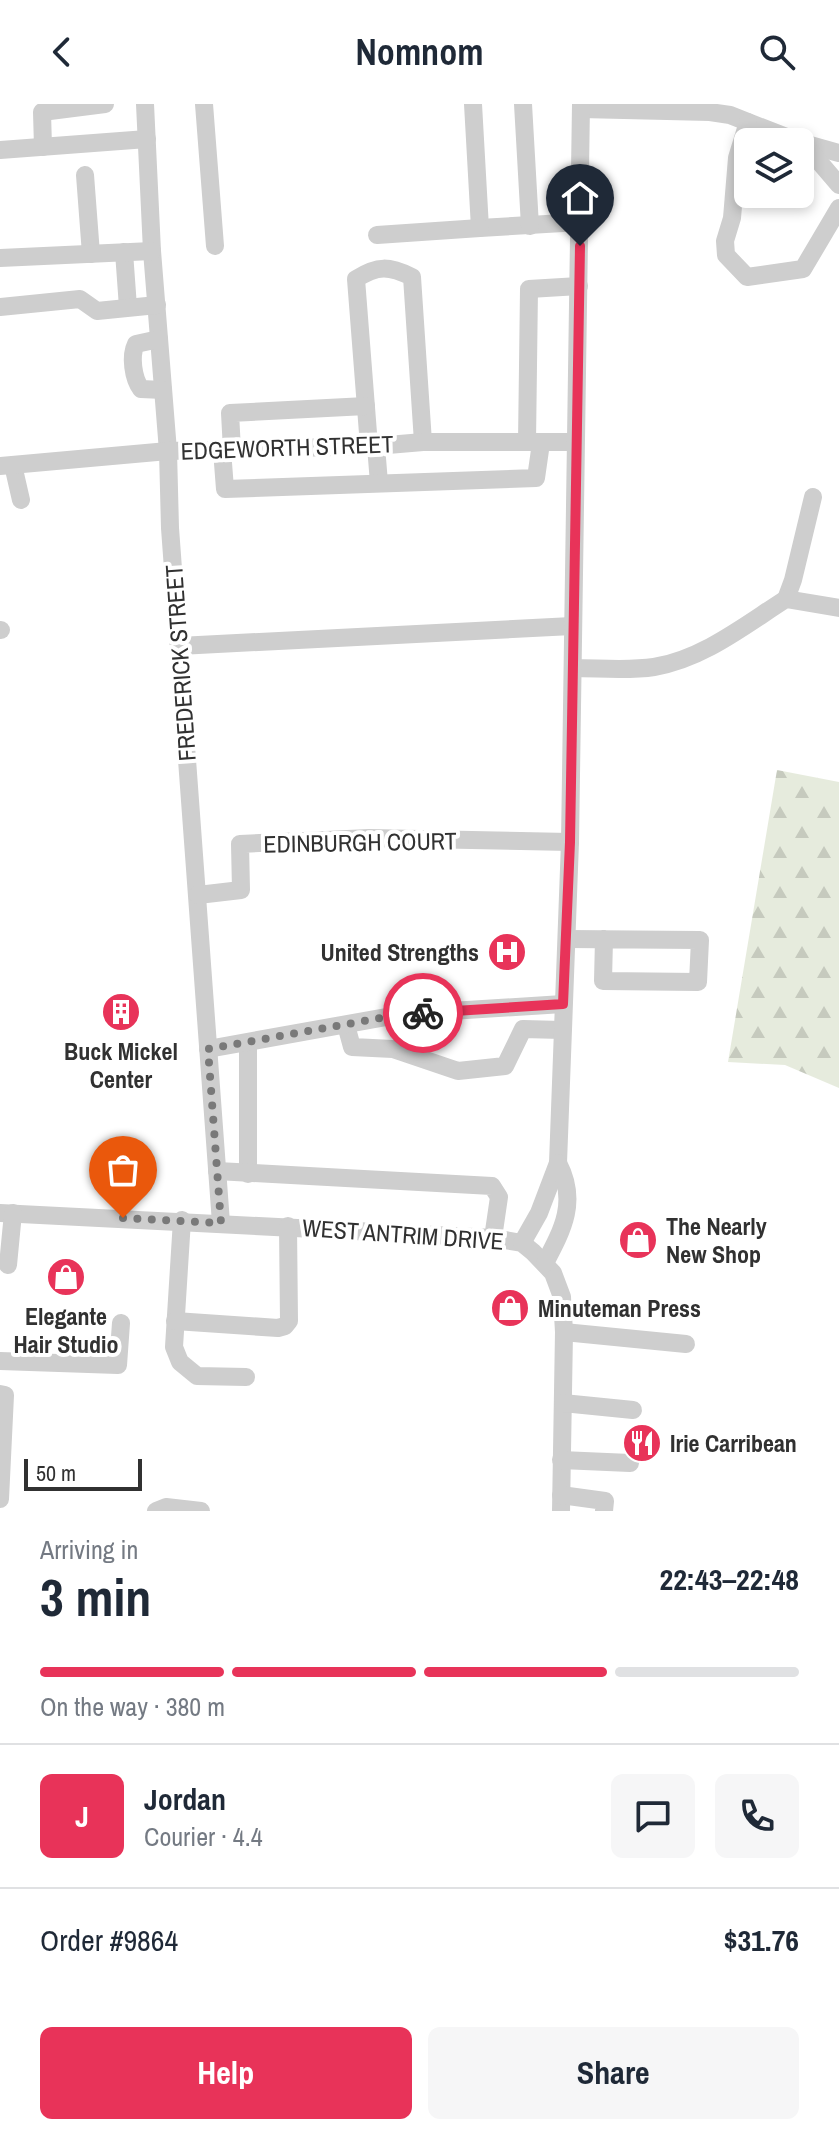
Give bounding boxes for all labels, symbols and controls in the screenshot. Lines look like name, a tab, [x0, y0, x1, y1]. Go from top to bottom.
text: Nomnom	[356, 28, 483, 76]
icon: back	[40, 30, 84, 74]
icon: search	[755, 30, 799, 74]
map controls	[734, 128, 814, 208]
button: layers	[734, 128, 814, 208]
pin	[546, 164, 614, 246]
icon: home	[558, 176, 602, 220]
street label: EDGEWORTH STREET	[180, 427, 394, 467]
street label: FREDERICK STREET	[157, 564, 203, 762]
street label: EDINBURGH COURT	[263, 824, 457, 860]
hospital icon: United Strengths	[486, 931, 528, 973]
place label: United Strengths	[320, 936, 479, 968]
courier	[383, 973, 463, 1053]
building icon: Buck Mickel Center	[100, 991, 142, 1033]
icon: bike	[401, 991, 445, 1035]
place label: Buck Mickel Center	[64, 1035, 178, 1095]
pin	[89, 1136, 157, 1218]
icon: bag	[101, 1148, 145, 1192]
place label: The Nearly New Shop	[666, 1210, 767, 1270]
street label: WEST ANTRIM DRIVE	[301, 1211, 505, 1257]
shop icon: The Nearly New Shop	[617, 1219, 659, 1261]
shop icon: Elegante Hair Studio	[45, 1256, 87, 1298]
shop icon: Minuteman Press	[489, 1287, 531, 1329]
place label: Minuteman Press	[538, 1292, 701, 1324]
place label: Elegante Hair Studio	[14, 1300, 118, 1360]
restaurant icon: Irie Carribean	[621, 1422, 663, 1464]
place label: Irie Carribean	[670, 1427, 797, 1459]
scale bar	[24, 1455, 142, 1491]
text: 50 m	[36, 1458, 76, 1488]
text: Arriving in	[40, 1532, 138, 1567]
text: 22:43–22:48	[660, 1559, 799, 1599]
text: 3 min	[40, 1562, 151, 1632]
text: On the way · 380 m	[40, 1689, 225, 1724]
button: chat	[611, 1774, 695, 1858]
button: phone	[715, 1774, 799, 1858]
text: Jordan	[144, 1779, 226, 1819]
text: J	[75, 1796, 89, 1836]
text: Courier · 4.4	[144, 1819, 263, 1854]
text: Order #9864	[40, 1920, 178, 1960]
text: $31.76	[724, 1920, 799, 1960]
button: Help	[40, 2027, 412, 2119]
button: Share	[428, 2027, 799, 2119]

